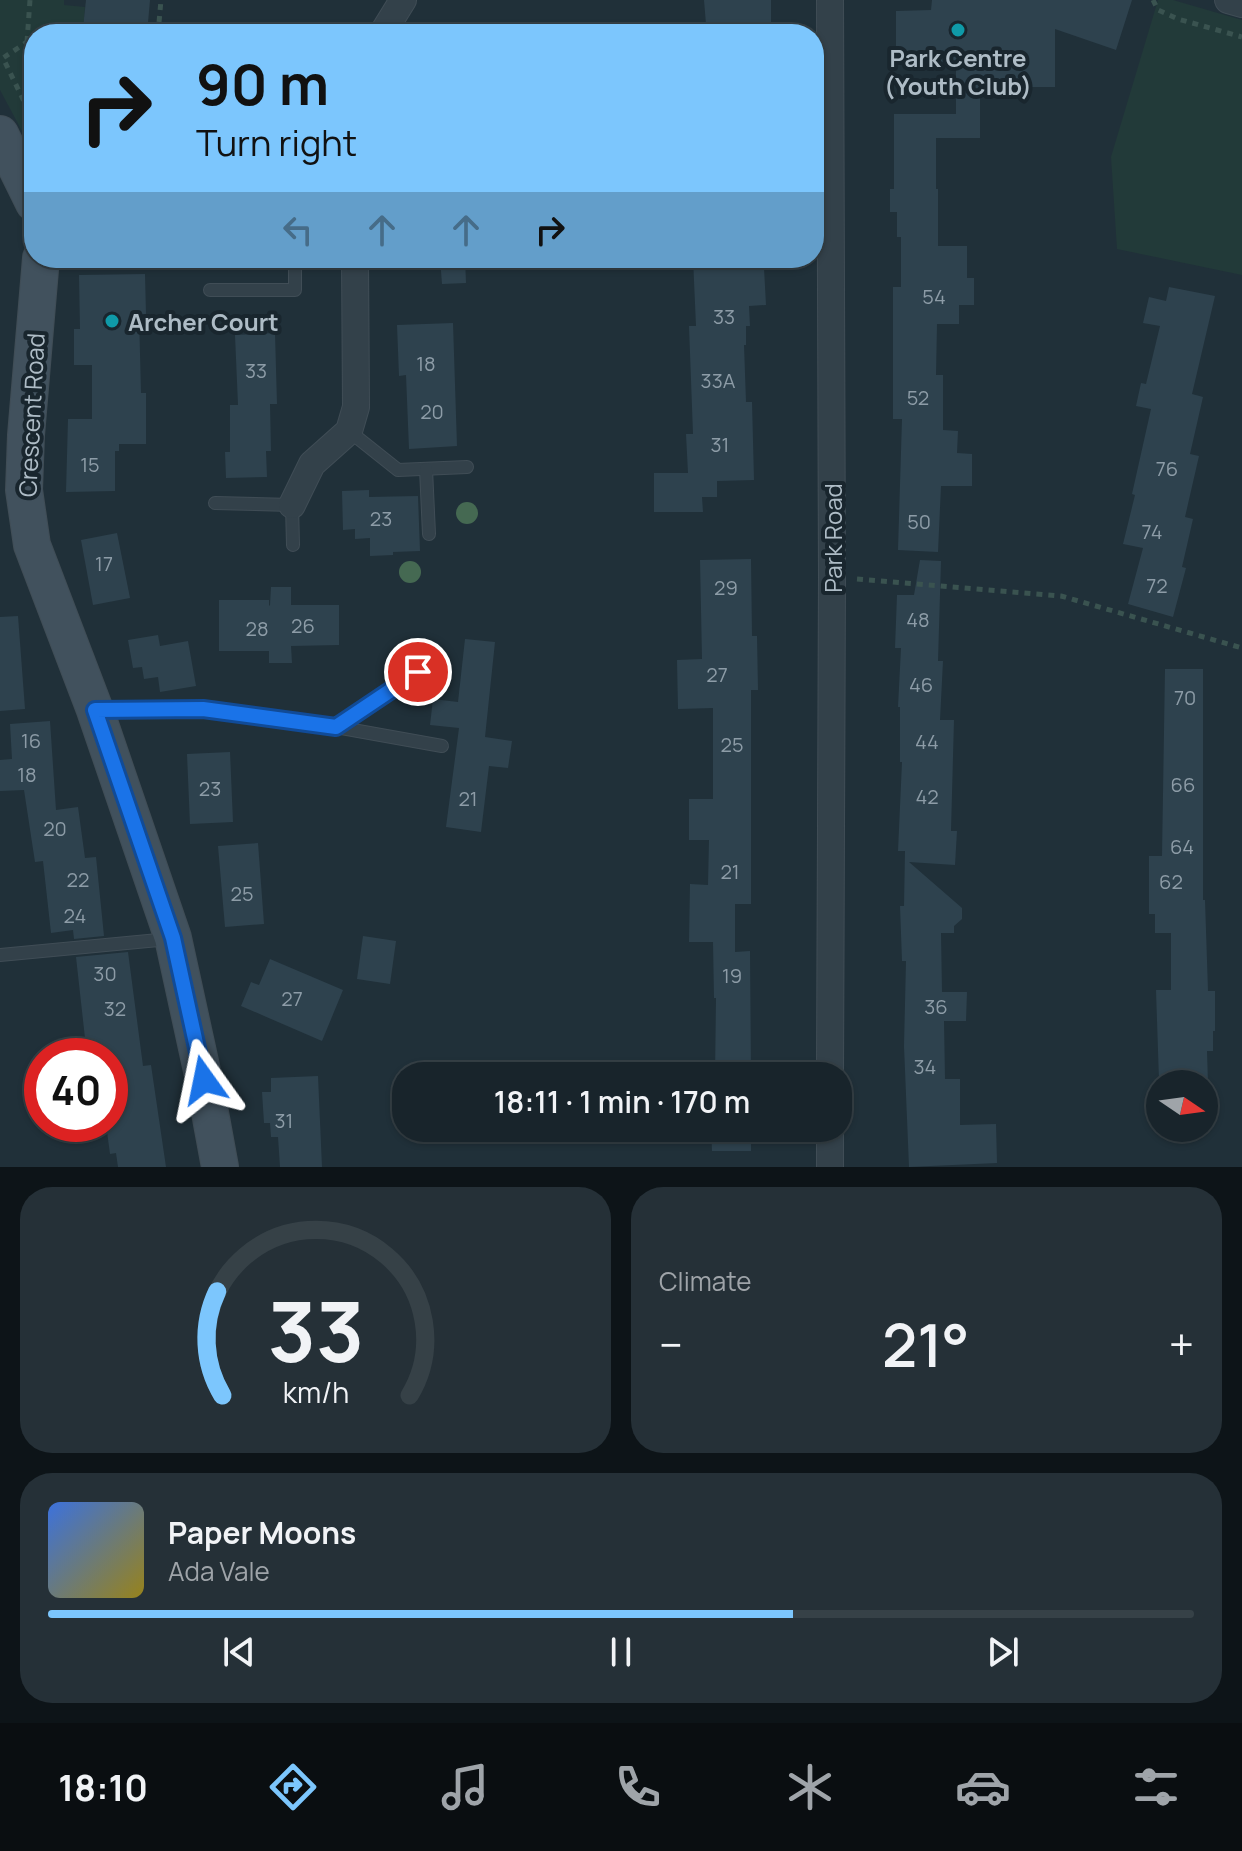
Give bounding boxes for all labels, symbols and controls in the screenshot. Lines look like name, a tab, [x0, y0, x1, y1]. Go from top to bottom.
marker: Park Centre (Youth Club)	[949, 21, 967, 39]
place label: Park Centre (Youth Club)	[884, 41, 1032, 102]
text: 90 m	[196, 45, 329, 122]
icon: right	[64, 56, 168, 160]
text: Turn right	[196, 118, 357, 167]
icon: left	[276, 208, 320, 252]
icon: ahead	[360, 208, 404, 252]
icon: ahead	[444, 208, 488, 252]
icon: right	[528, 208, 572, 252]
house number: 54	[922, 283, 946, 310]
house number: 33	[713, 303, 735, 330]
place label: Archer Court	[128, 305, 279, 338]
marker: Archer Court	[103, 312, 121, 330]
street label: Crescent Road	[10, 332, 52, 498]
house number: 18	[416, 350, 436, 377]
house number: 33	[245, 357, 267, 384]
house number: 33A	[701, 367, 736, 394]
house number: 52	[907, 384, 929, 411]
house number: 20	[420, 398, 444, 425]
house number: 31	[711, 431, 729, 458]
house number: 15	[80, 451, 100, 478]
house number: 76	[1156, 455, 1178, 482]
street label: Park Road	[816, 483, 849, 593]
house number: 23	[370, 505, 392, 532]
house number: 50	[907, 508, 931, 535]
house number: 74	[1141, 518, 1163, 545]
house number: 17	[95, 550, 113, 577]
house number: 72	[1146, 572, 1168, 599]
house number: 29	[714, 574, 738, 601]
house number: 48	[906, 606, 930, 633]
house number: 26	[291, 612, 315, 639]
house number: 28	[245, 615, 269, 642]
pin	[384, 638, 452, 706]
icon: arrive	[396, 650, 440, 694]
house number: 27	[706, 661, 728, 688]
house number: 46	[909, 671, 933, 698]
house number: 70	[1174, 684, 1196, 711]
house number: 16	[21, 727, 41, 754]
house number: 44	[915, 728, 939, 755]
house number: 25	[721, 731, 743, 758]
house number: 18	[17, 761, 37, 788]
house number: 66	[1171, 771, 1195, 798]
house number: 23	[199, 775, 221, 802]
house number: 42	[915, 783, 939, 810]
house number: 21	[458, 785, 478, 812]
house number: 20	[43, 815, 67, 842]
house number: 64	[1170, 833, 1194, 860]
house number: 21	[720, 858, 740, 885]
house number: 22	[67, 866, 89, 893]
house number: 62	[1159, 868, 1183, 895]
house number: 25	[231, 880, 253, 907]
house number: 24	[64, 902, 86, 929]
house number: 30	[93, 960, 117, 987]
house number: 19	[722, 962, 742, 989]
house number: 27	[281, 985, 303, 1012]
house number: 36	[924, 993, 948, 1020]
house number: 32	[104, 995, 126, 1022]
speed limit sign: 40	[24, 1038, 128, 1142]
position arrow	[162, 1038, 246, 1122]
house number: 34	[914, 1053, 936, 1080]
north arrow	[1146, 1070, 1218, 1142]
map controls	[1146, 1070, 1218, 1142]
text: 18:11 · 1 min · 170 m	[494, 1081, 750, 1122]
house number: 31	[275, 1107, 293, 1134]
text: Climate	[659, 1263, 751, 1299]
text: 33	[267, 1273, 364, 1387]
text: 21°	[882, 1303, 969, 1385]
text: −	[659, 1314, 683, 1374]
text: +	[1169, 1314, 1194, 1374]
text: km/h	[282, 1373, 349, 1412]
text: Paper Moons	[168, 1512, 356, 1553]
text: Ada Vale	[168, 1553, 270, 1589]
icon: previous	[217, 1630, 261, 1674]
icon: pause	[599, 1630, 643, 1674]
icon: next	[981, 1630, 1025, 1674]
icon: directions	[265, 1759, 321, 1815]
icon: music	[437, 1759, 493, 1815]
icon: phone	[610, 1759, 666, 1815]
icon: climate	[782, 1759, 838, 1815]
icon: car	[955, 1759, 1011, 1815]
icon: filters	[1128, 1759, 1184, 1815]
text: 18:10	[58, 1763, 148, 1812]

